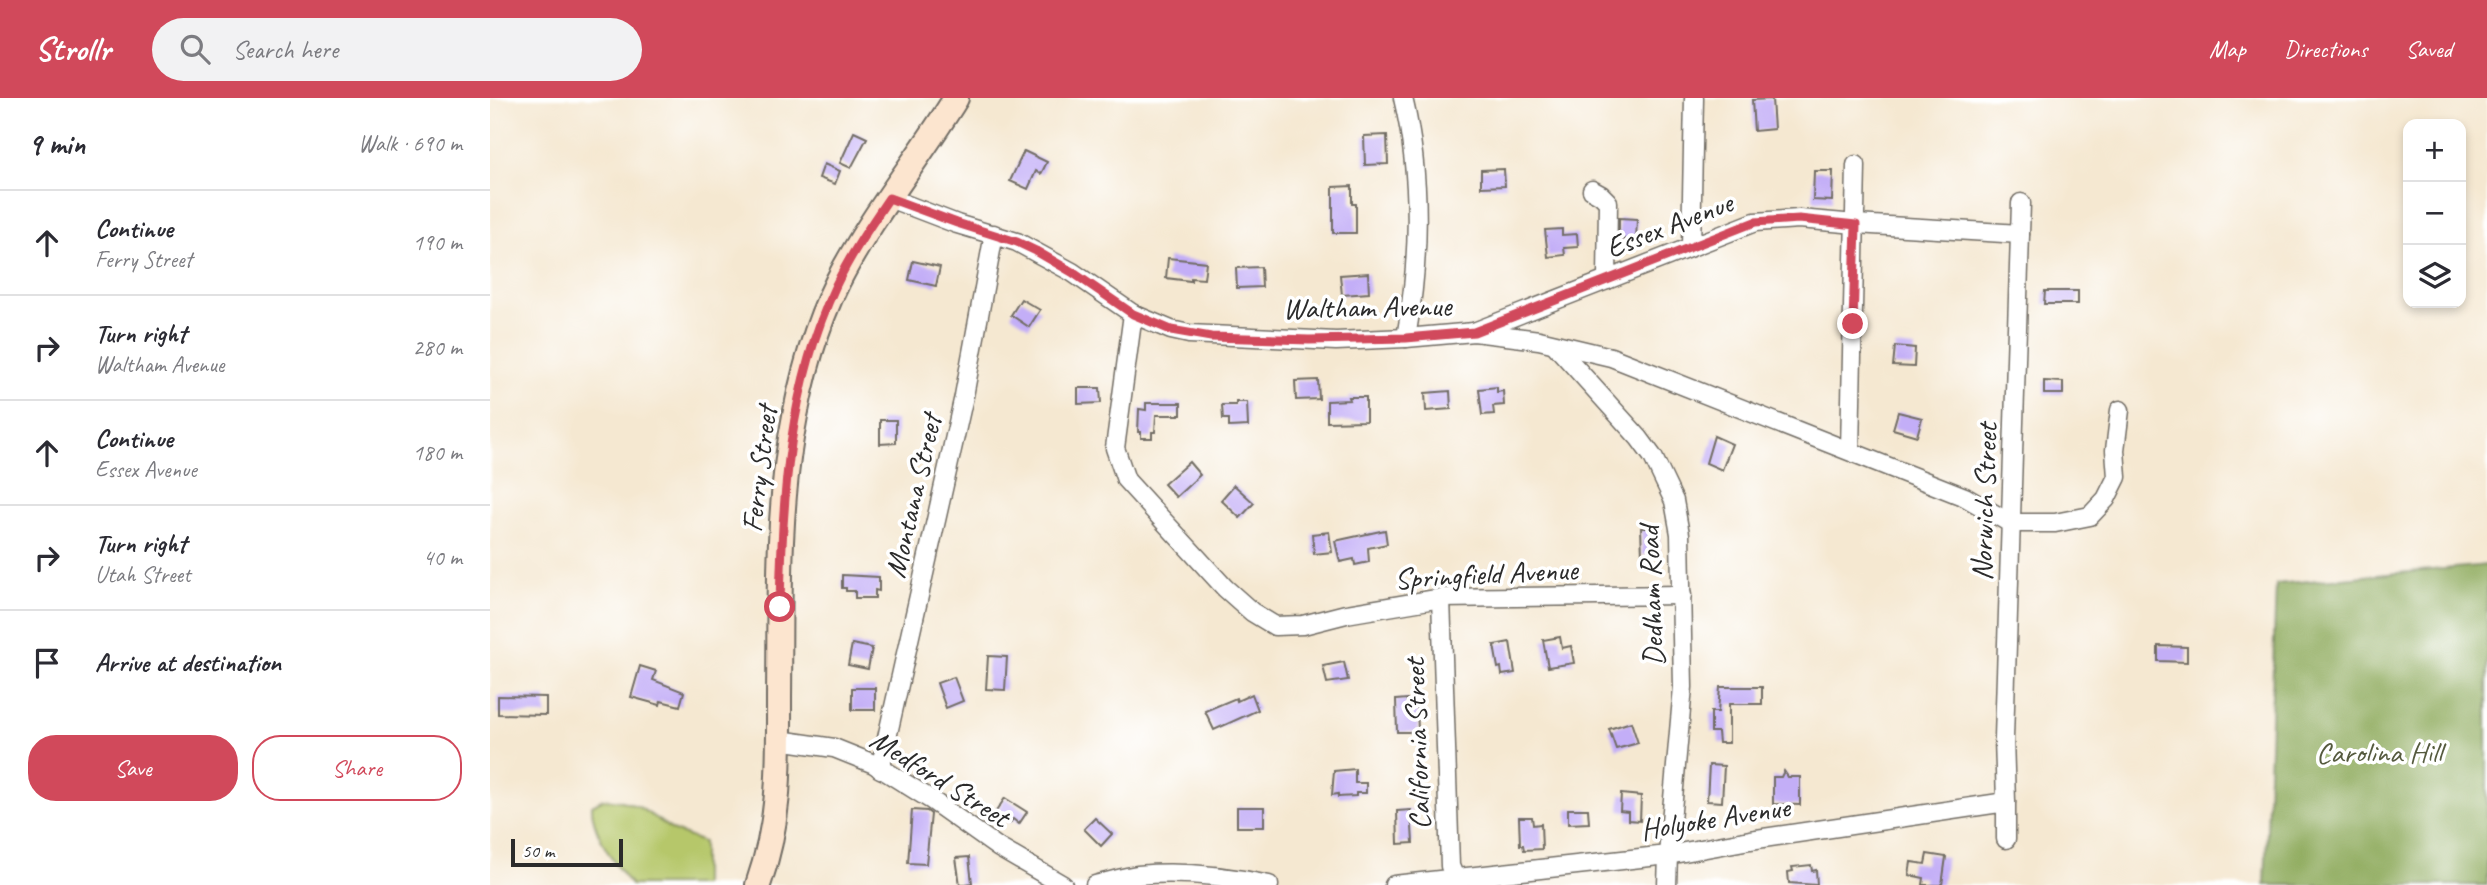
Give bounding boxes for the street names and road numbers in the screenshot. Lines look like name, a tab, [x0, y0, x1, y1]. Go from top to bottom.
street label: Essex Avenue	[1600, 183, 1740, 267]
street label: Waltham Avenue	[1282, 286, 1454, 327]
street label: Ferry Street	[732, 400, 786, 534]
street label: Montana Street	[876, 407, 951, 581]
street label: Norwich Street	[1962, 420, 2006, 581]
street label: Dedham Road	[1629, 521, 1672, 667]
street label: Springfield Avenue	[1394, 550, 1581, 598]
street label: California Street	[1395, 655, 1439, 830]
street label: Medford Street	[863, 720, 1019, 837]
street label: Holyoke Avenue	[1638, 787, 1794, 849]

